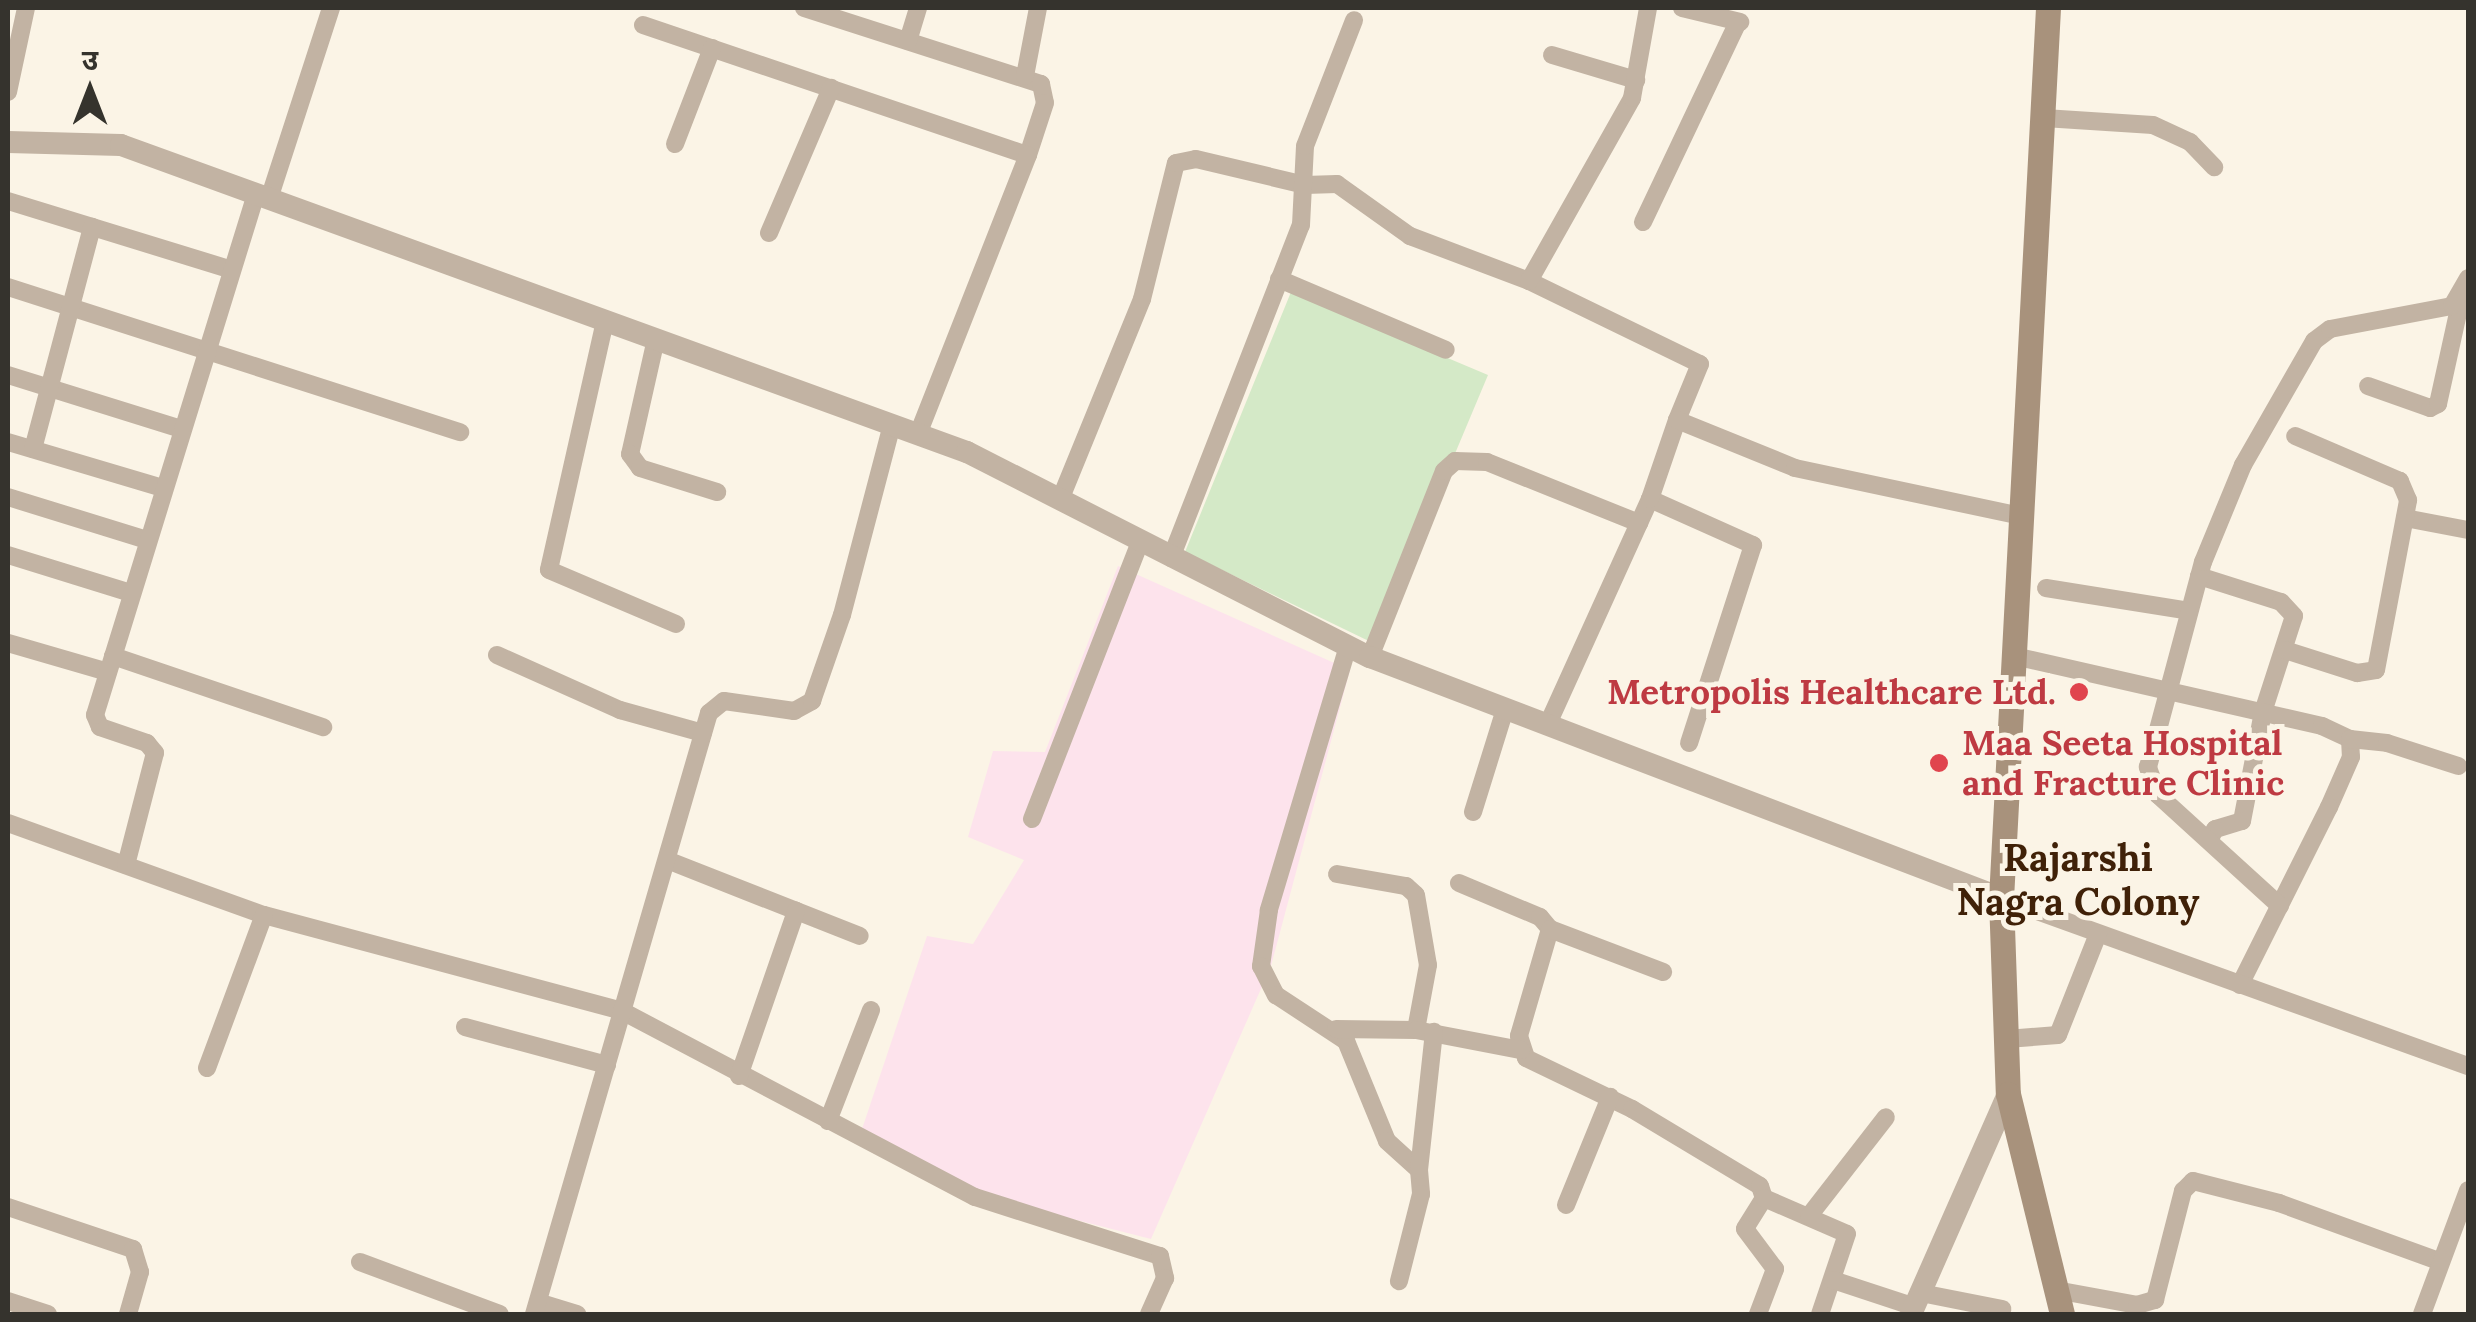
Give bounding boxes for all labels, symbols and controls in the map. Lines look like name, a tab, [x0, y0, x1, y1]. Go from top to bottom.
north arrow	[40, 40, 140, 140]
text: उ	[82, 42, 98, 78]
place label: Metropolis Healthcare Ltd.	[1607, 671, 2056, 713]
marker: Metropolis Healthcare Ltd.	[2066, 679, 2092, 705]
place label: Maa Seeta Hospital and Fracture Clinic	[1962, 722, 2284, 804]
marker: Maa Seeta Hospital and Fracture Clinic	[1926, 750, 1952, 776]
district label: Rajarshi Nagra Colony	[1957, 835, 2199, 924]

